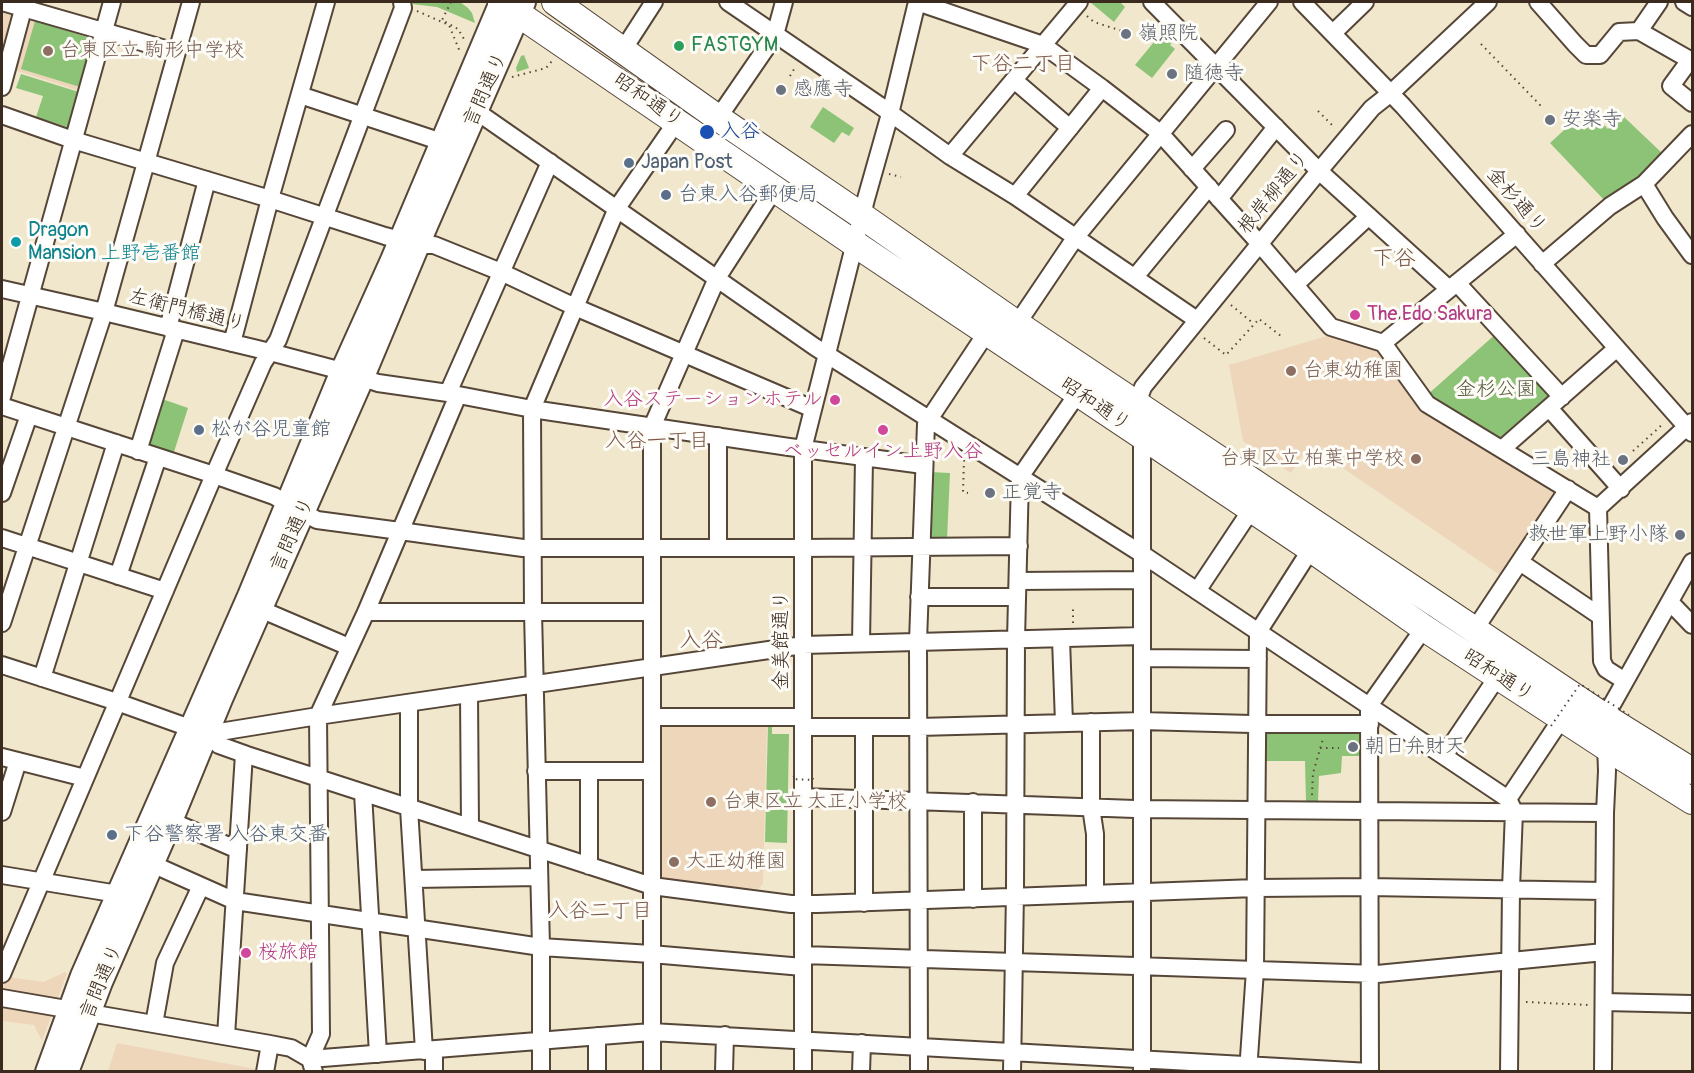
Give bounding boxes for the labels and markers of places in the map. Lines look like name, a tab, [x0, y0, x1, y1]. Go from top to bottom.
place label: 嶺照院	[1138, 22, 1198, 46]
marker: 嶺照院	[1119, 27, 1133, 41]
place label: FASTGYM	[691, 34, 778, 58]
place label: 台東区立 駒形中学校	[60, 39, 244, 63]
marker: FASTGYM	[672, 39, 686, 53]
marker: 台東区立 駒形中学校	[41, 44, 55, 58]
place label: 随徳寺	[1184, 62, 1244, 86]
marker: 随徳寺	[1165, 67, 1179, 81]
place label: 感應寺	[793, 78, 853, 102]
marker: 感應寺	[774, 83, 788, 97]
place label: 安楽寺	[1562, 108, 1622, 132]
marker: 安楽寺	[1543, 113, 1557, 127]
place label: 入谷	[720, 120, 760, 144]
marker: 入谷	[698, 123, 716, 141]
place label: Japan Post	[641, 151, 732, 175]
marker: Japan Post	[622, 156, 636, 170]
place label: 台東入谷郵便局	[678, 183, 818, 207]
marker: 台東入谷郵便局	[659, 188, 673, 202]
place label: Dragon Mansion 上野壱番館	[28, 219, 201, 266]
marker: Dragon Mansion 上野壱番館	[9, 235, 23, 249]
place label: The Edo Sakura	[1367, 303, 1492, 327]
marker: The Edo Sakura	[1348, 308, 1362, 322]
place label: 台東幼稚園	[1303, 359, 1403, 383]
marker: 台東幼稚園	[1284, 364, 1298, 378]
place label: 入谷ステーションホテル	[603, 388, 823, 412]
marker: 入谷ステーションホテル	[828, 393, 842, 407]
place label: 松が谷児童館	[211, 418, 331, 442]
marker: 松が谷児童館	[192, 423, 206, 437]
marker: ベッセルイン上野入谷	[876, 423, 890, 437]
place label: ベッセルイン上野入谷	[783, 440, 983, 464]
place label: 台東区立 柏葉中学校	[1220, 447, 1404, 471]
place label: 三島神社	[1531, 448, 1611, 472]
marker: 台東区立 柏葉中学校	[1409, 452, 1423, 466]
marker: 三島神社	[1616, 453, 1630, 467]
place label: 正覚寺	[1002, 481, 1062, 505]
marker: 正覚寺	[983, 486, 997, 500]
place label: 救世軍上野小隊	[1528, 523, 1668, 547]
marker: 救世軍上野小隊	[1673, 528, 1687, 542]
place label: 朝日弁財天	[1365, 735, 1465, 759]
marker: 朝日弁財天	[1346, 740, 1360, 754]
place label: 台東区立 大正小学校	[723, 790, 907, 814]
marker: 台東区立 大正小学校	[704, 795, 718, 809]
place label: 下谷警察署 入谷東交番	[124, 823, 328, 847]
marker: 下谷警察署 入谷東交番	[105, 828, 119, 842]
place label: 大正幼稚園	[686, 850, 786, 874]
marker: 大正幼稚園	[667, 855, 681, 869]
place label: 桜旅館	[258, 941, 318, 965]
marker: 桜旅館	[239, 946, 253, 960]

